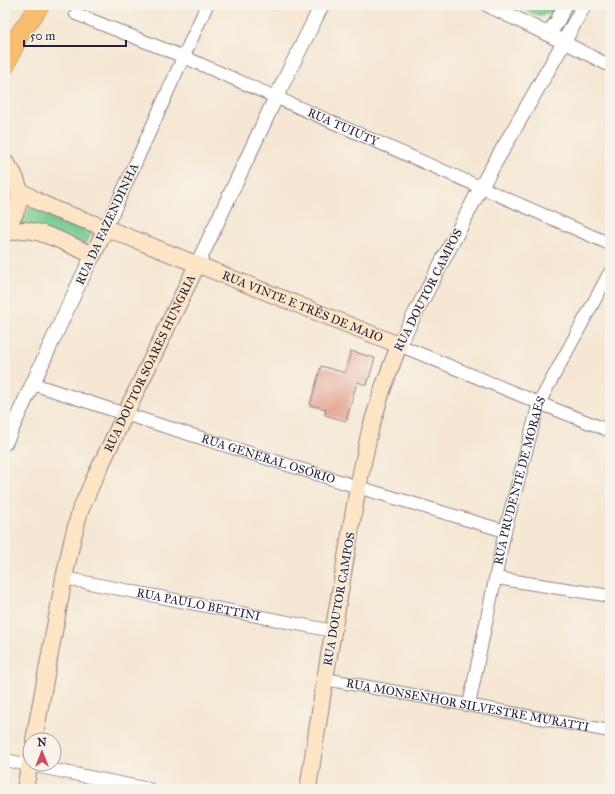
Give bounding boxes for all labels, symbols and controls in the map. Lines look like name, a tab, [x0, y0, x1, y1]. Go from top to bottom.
scale bar	[24, 22, 126, 48]
text: 50 m	[30, 29, 55, 43]
street label: RUA TUIUTY	[305, 105, 381, 149]
street label: RUA DA FAZENDINHA	[73, 161, 141, 287]
street label: RUA DOUTOR CAMPOS	[391, 226, 465, 354]
street label: RUA VINTE E TRÊS DE MAIO	[220, 268, 385, 345]
street label: RUA DOUTOR SOARES HUNGRIA	[101, 272, 198, 454]
street label: RUA PRUDENTE DE MORAES	[491, 394, 548, 566]
street label: RUA GENERAL OSÓRIO	[200, 431, 337, 486]
street label: RUA DOUTOR CAMPOS	[320, 531, 358, 667]
street label: RUA PAULO BETTINI	[135, 585, 261, 623]
street label: RUA MONSENHOR SILVESTRE MURATTI	[345, 676, 590, 734]
north arrow	[22, 732, 62, 772]
text: N	[37, 736, 47, 749]

